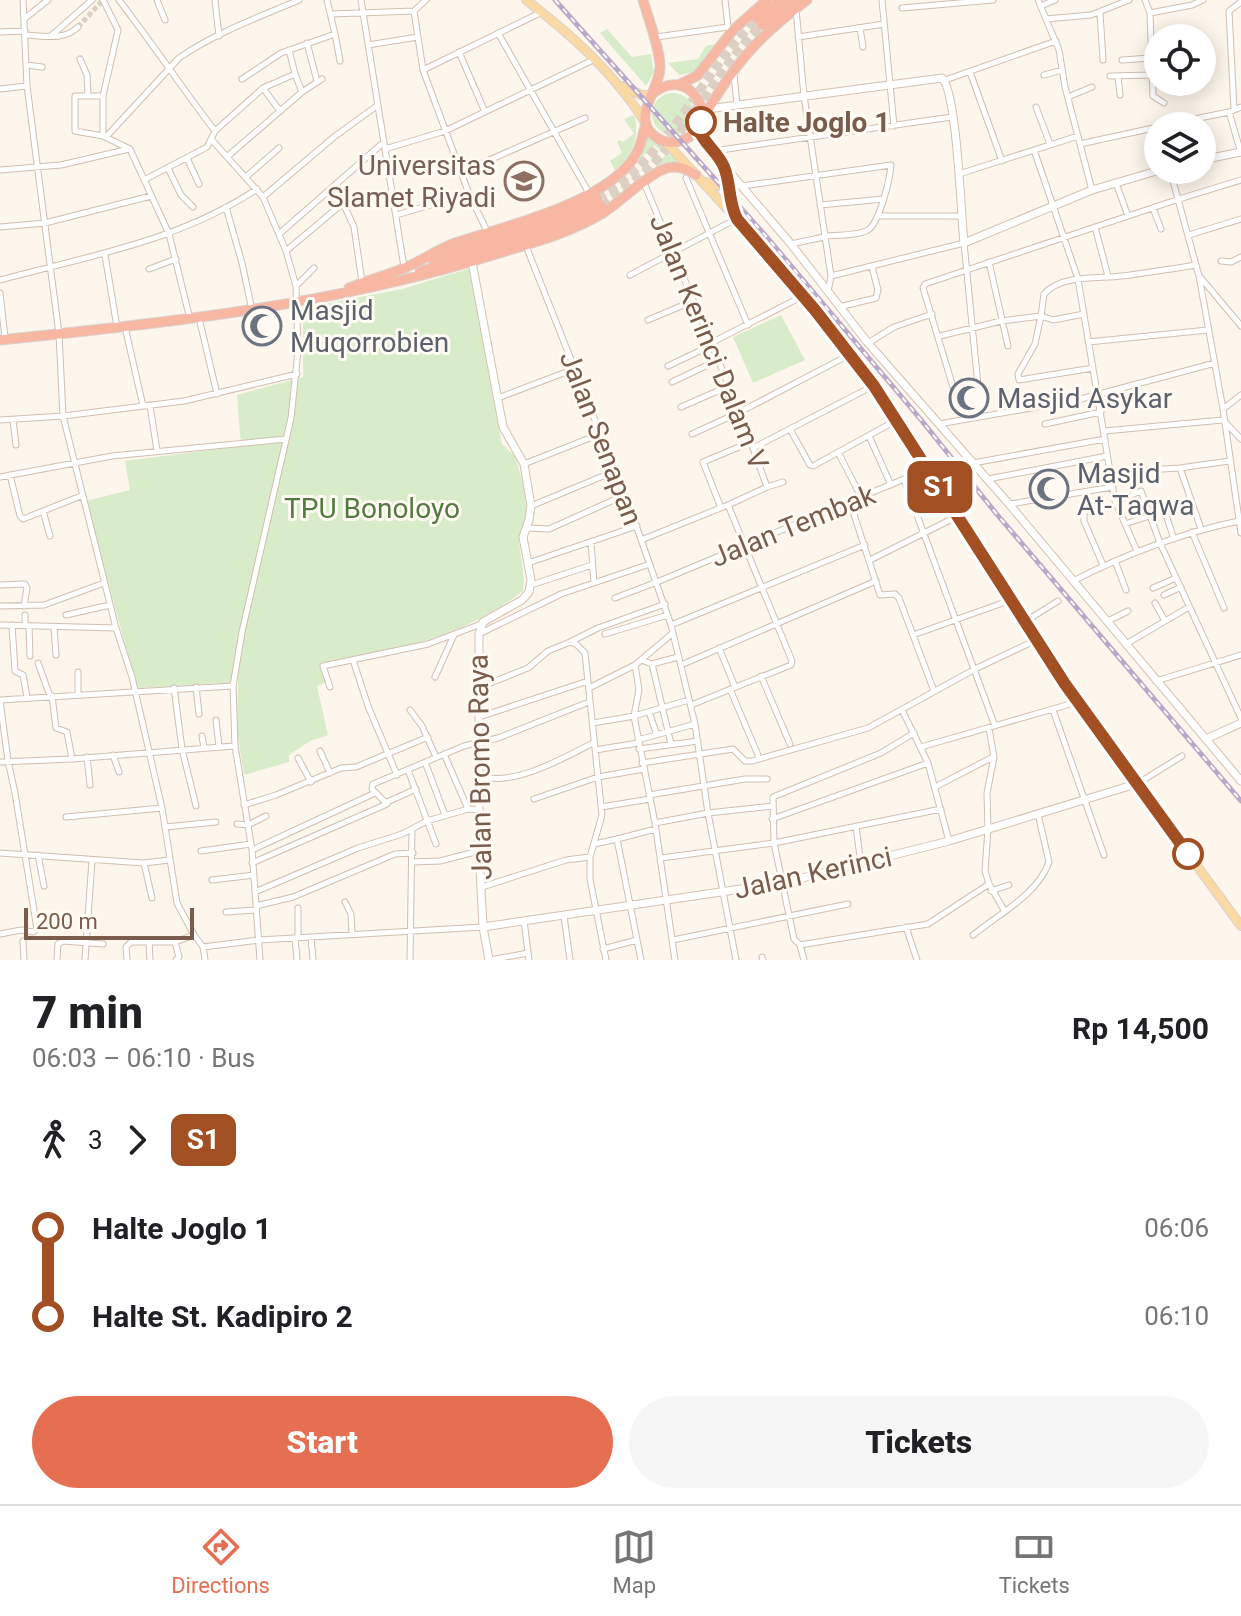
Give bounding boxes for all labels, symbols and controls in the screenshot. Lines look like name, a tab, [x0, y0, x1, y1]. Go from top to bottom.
map controls	[1144, 24, 1216, 184]
button: locate	[1144, 24, 1216, 96]
place label: Halte Joglo 1	[723, 106, 890, 139]
marker: Halte Joglo 1	[686, 107, 716, 137]
button: layers	[1144, 112, 1216, 184]
place label: Universitas Slamet Riyadi	[327, 149, 496, 214]
school or university icon: Universitas Slamet Riyadi	[503, 160, 545, 202]
street label: Jalan Kerinci Dalam V	[643, 210, 775, 475]
place label: Masjid Muqorrobien	[290, 294, 449, 359]
mosque icon: Masjid Muqorrobien	[241, 305, 283, 347]
street label: Jalan Senapan	[553, 346, 649, 530]
mosque icon: Masjid Asykar	[948, 377, 990, 419]
place label: Masjid Asykar	[997, 382, 1173, 415]
place label: Masjid At-Taqwa	[1077, 457, 1195, 522]
line badge: S1	[904, 461, 976, 513]
mosque icon: Masjid At-Taqwa	[1028, 468, 1070, 510]
text: S1	[923, 470, 957, 503]
street label: Jalan Tembak	[706, 478, 881, 574]
park label: TPU Bonoloyo	[284, 492, 460, 525]
street label: Jalan Bromo Raya	[462, 654, 498, 880]
unlabelled marker	[1173, 839, 1203, 869]
street label: Jalan Kerinci	[731, 840, 895, 906]
scale bar	[24, 904, 194, 940]
text: 200 m	[36, 909, 98, 934]
text: 7 min	[32, 987, 143, 1039]
text: Rp 14,500	[1072, 1011, 1209, 1046]
text: 06:03 – 06:10 · Bus	[32, 1043, 255, 1073]
icon: walk	[32, 1118, 76, 1162]
icon: forward	[115, 1118, 159, 1162]
text: S1	[187, 1123, 220, 1156]
text: 3	[88, 1125, 103, 1155]
text: Halte Joglo 1	[92, 1211, 271, 1246]
text: 06:06	[1144, 1213, 1209, 1243]
text: Halte St. Kadipiro 2	[92, 1299, 353, 1334]
text: 06:10	[1144, 1301, 1209, 1331]
button: Start	[32, 1396, 613, 1488]
button: Tickets	[629, 1396, 1209, 1488]
tab: Directions	[171, 1525, 270, 1598]
tab: Map	[612, 1525, 656, 1598]
tab: Tickets	[999, 1525, 1070, 1598]

